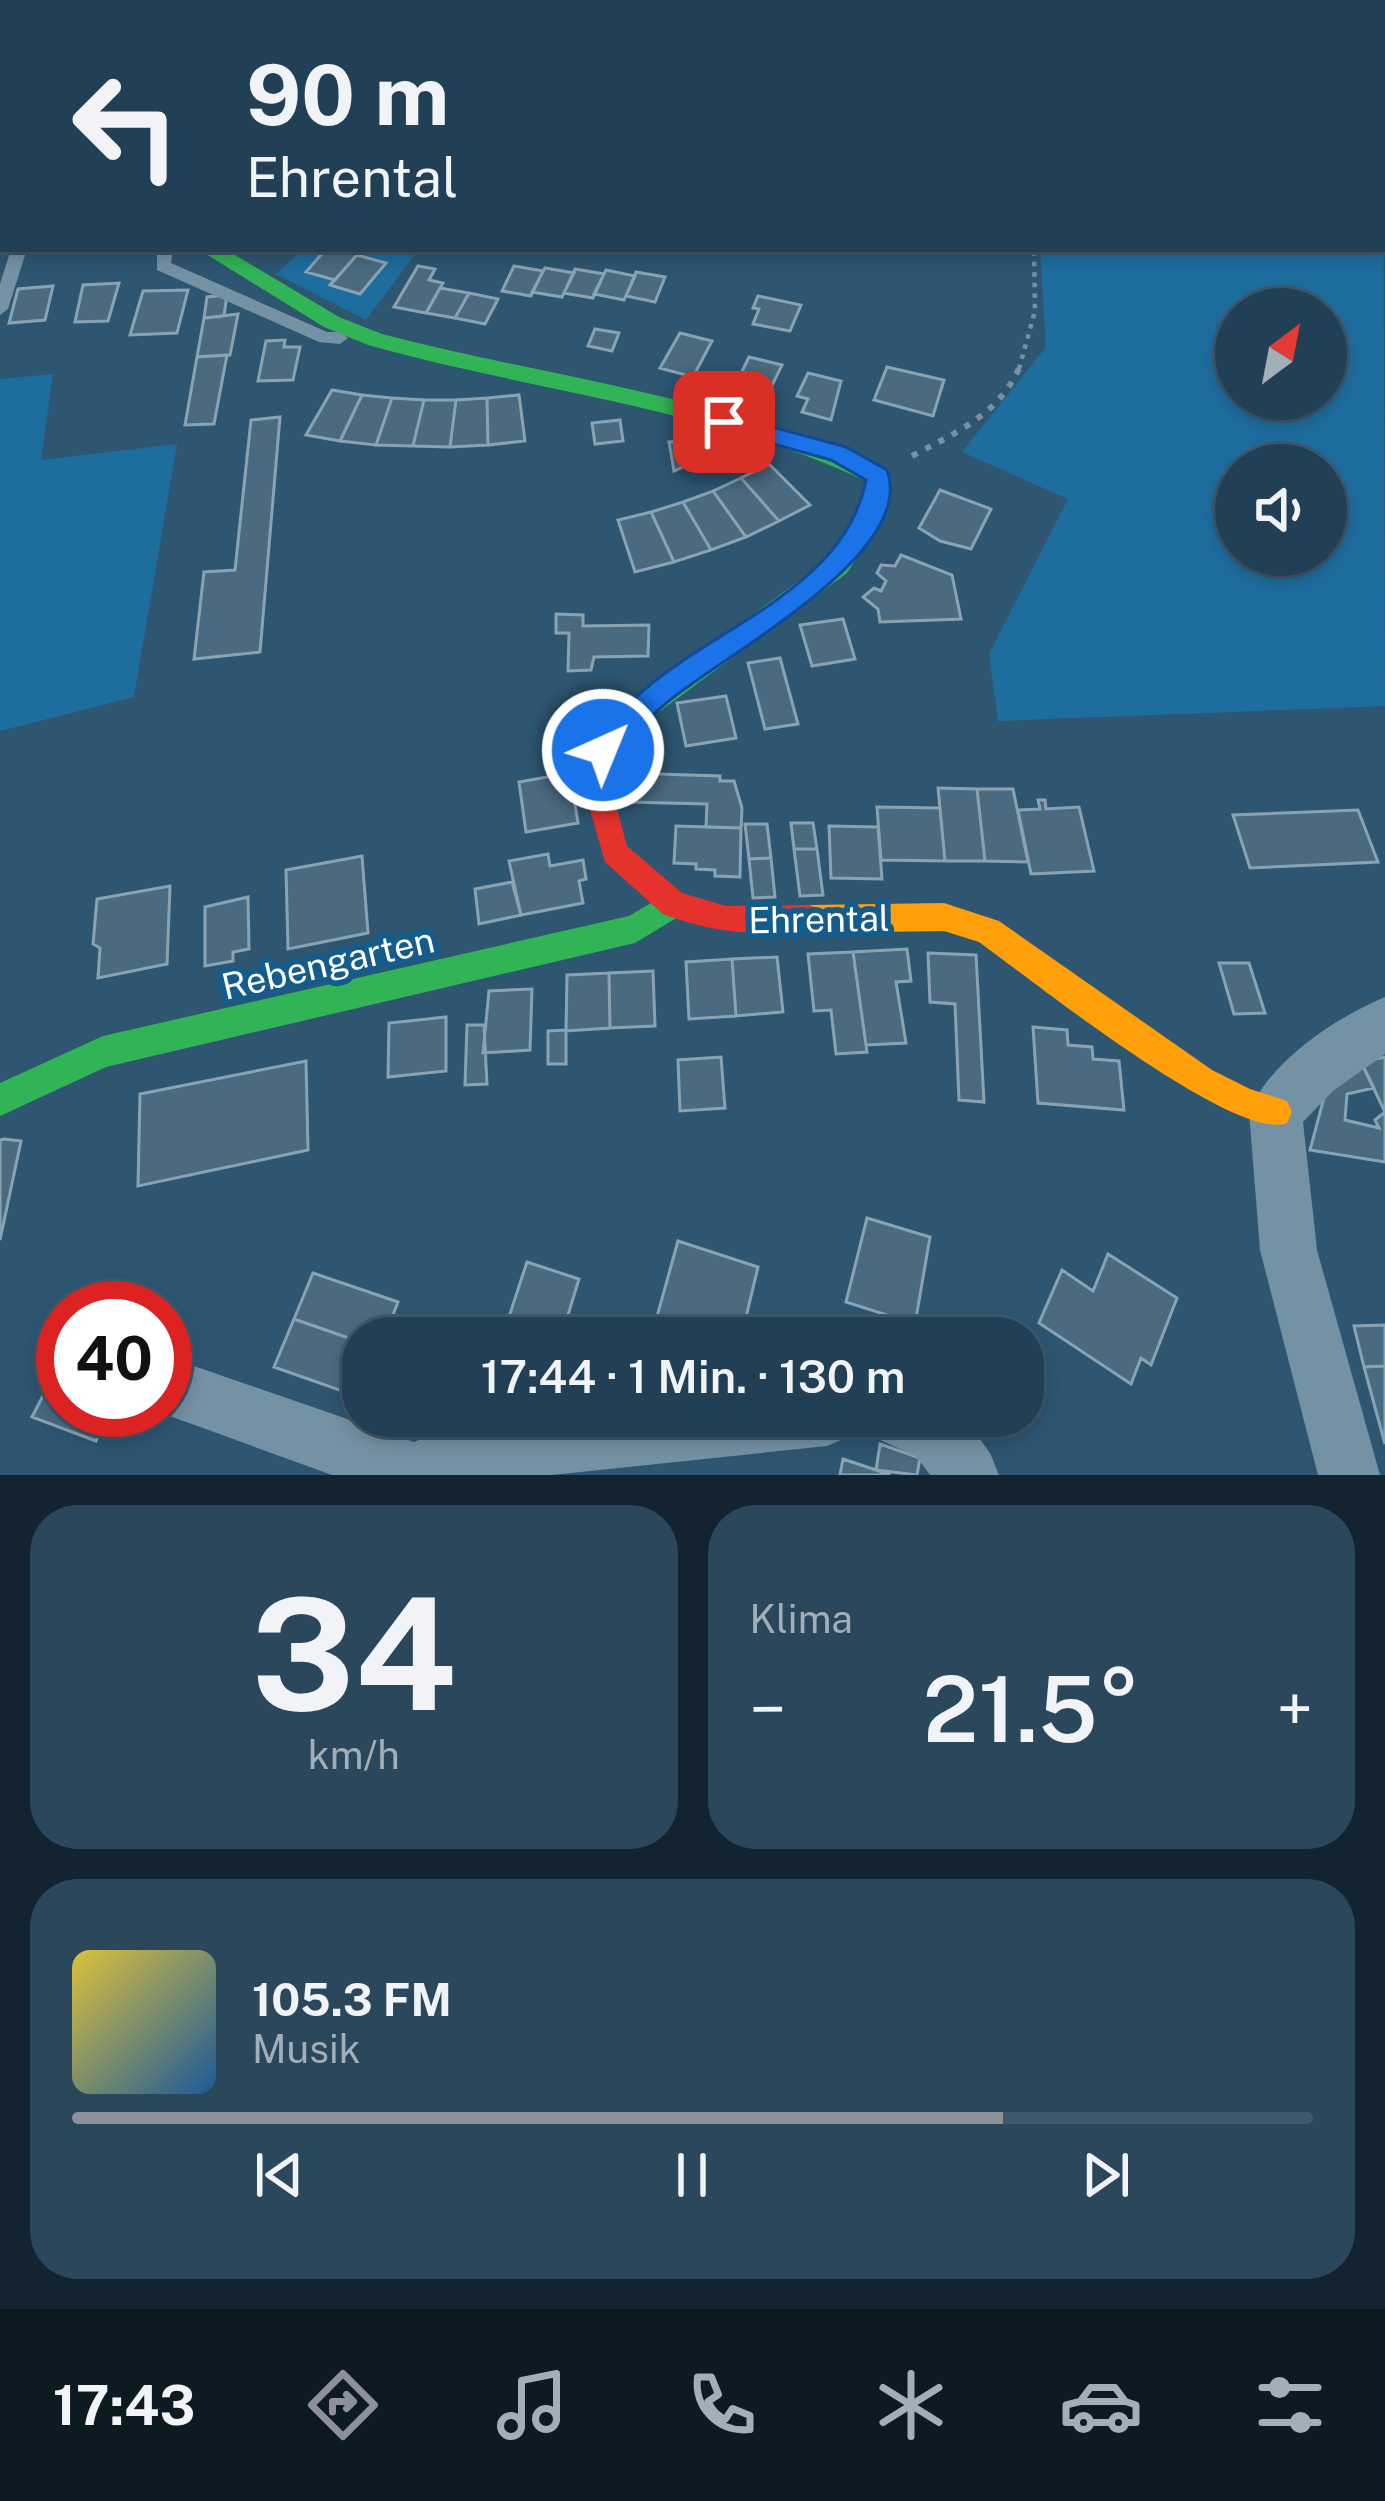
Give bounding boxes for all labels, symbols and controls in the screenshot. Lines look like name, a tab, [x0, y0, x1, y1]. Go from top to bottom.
text: 90 m	[246, 45, 449, 144]
icon: left	[48, 48, 204, 204]
text: Ehrental	[246, 146, 458, 209]
north arrow	[1215, 288, 1347, 420]
map controls	[1215, 288, 1347, 576]
pin	[673, 371, 775, 473]
icon: arrive	[691, 389, 757, 455]
button: sound	[1215, 444, 1347, 576]
position arrow	[540, 687, 666, 813]
street label: Ehrental	[748, 897, 890, 941]
street label: Rebengarten	[218, 918, 438, 1008]
speed limit sign: 40	[36, 1281, 192, 1437]
text: 17:44 · 1 Min. · 130 m	[481, 1350, 905, 1403]
text: 34	[251, 1562, 457, 1745]
text: Klima	[750, 1596, 853, 1642]
text: 21.5°	[923, 1656, 1140, 1762]
text: −	[750, 1670, 786, 1748]
text: +	[1276, 1670, 1313, 1748]
text: km/h	[308, 1732, 400, 1778]
text: 105.3 FM	[252, 1973, 452, 2026]
text: Musik	[252, 2026, 361, 2072]
icon: previous	[246, 2142, 312, 2208]
icon: pause	[659, 2142, 725, 2208]
icon: next	[1073, 2142, 1139, 2208]
icon: directions	[301, 2363, 385, 2447]
icon: music	[490, 2363, 574, 2447]
icon: phone	[680, 2363, 764, 2447]
icon: climate	[869, 2363, 953, 2447]
icon: car	[1059, 2363, 1143, 2447]
icon: filters	[1248, 2363, 1332, 2447]
text: 17:43	[53, 2374, 195, 2437]

